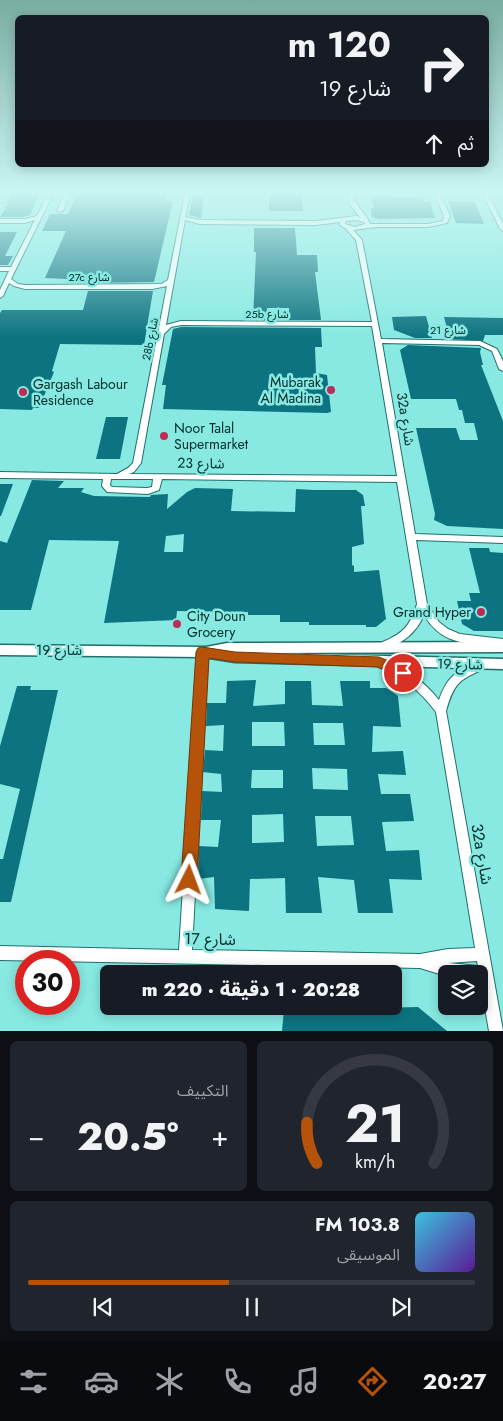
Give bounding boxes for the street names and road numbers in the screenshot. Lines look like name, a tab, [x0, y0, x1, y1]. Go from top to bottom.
street label: 27c شارع	[68, 269, 110, 285]
street label: 25b شارع	[245, 306, 289, 322]
street label: 28b شارع	[138, 316, 162, 362]
street label: شارع 21	[430, 322, 466, 338]
street label: 32a شارع	[391, 391, 420, 447]
street label: شارع 23	[177, 453, 225, 474]
street label: شارع 19	[36, 640, 82, 661]
street label: شارع 19	[437, 654, 483, 675]
street label: 32a شارع	[464, 822, 499, 886]
street label: شارع 17	[184, 927, 236, 952]

